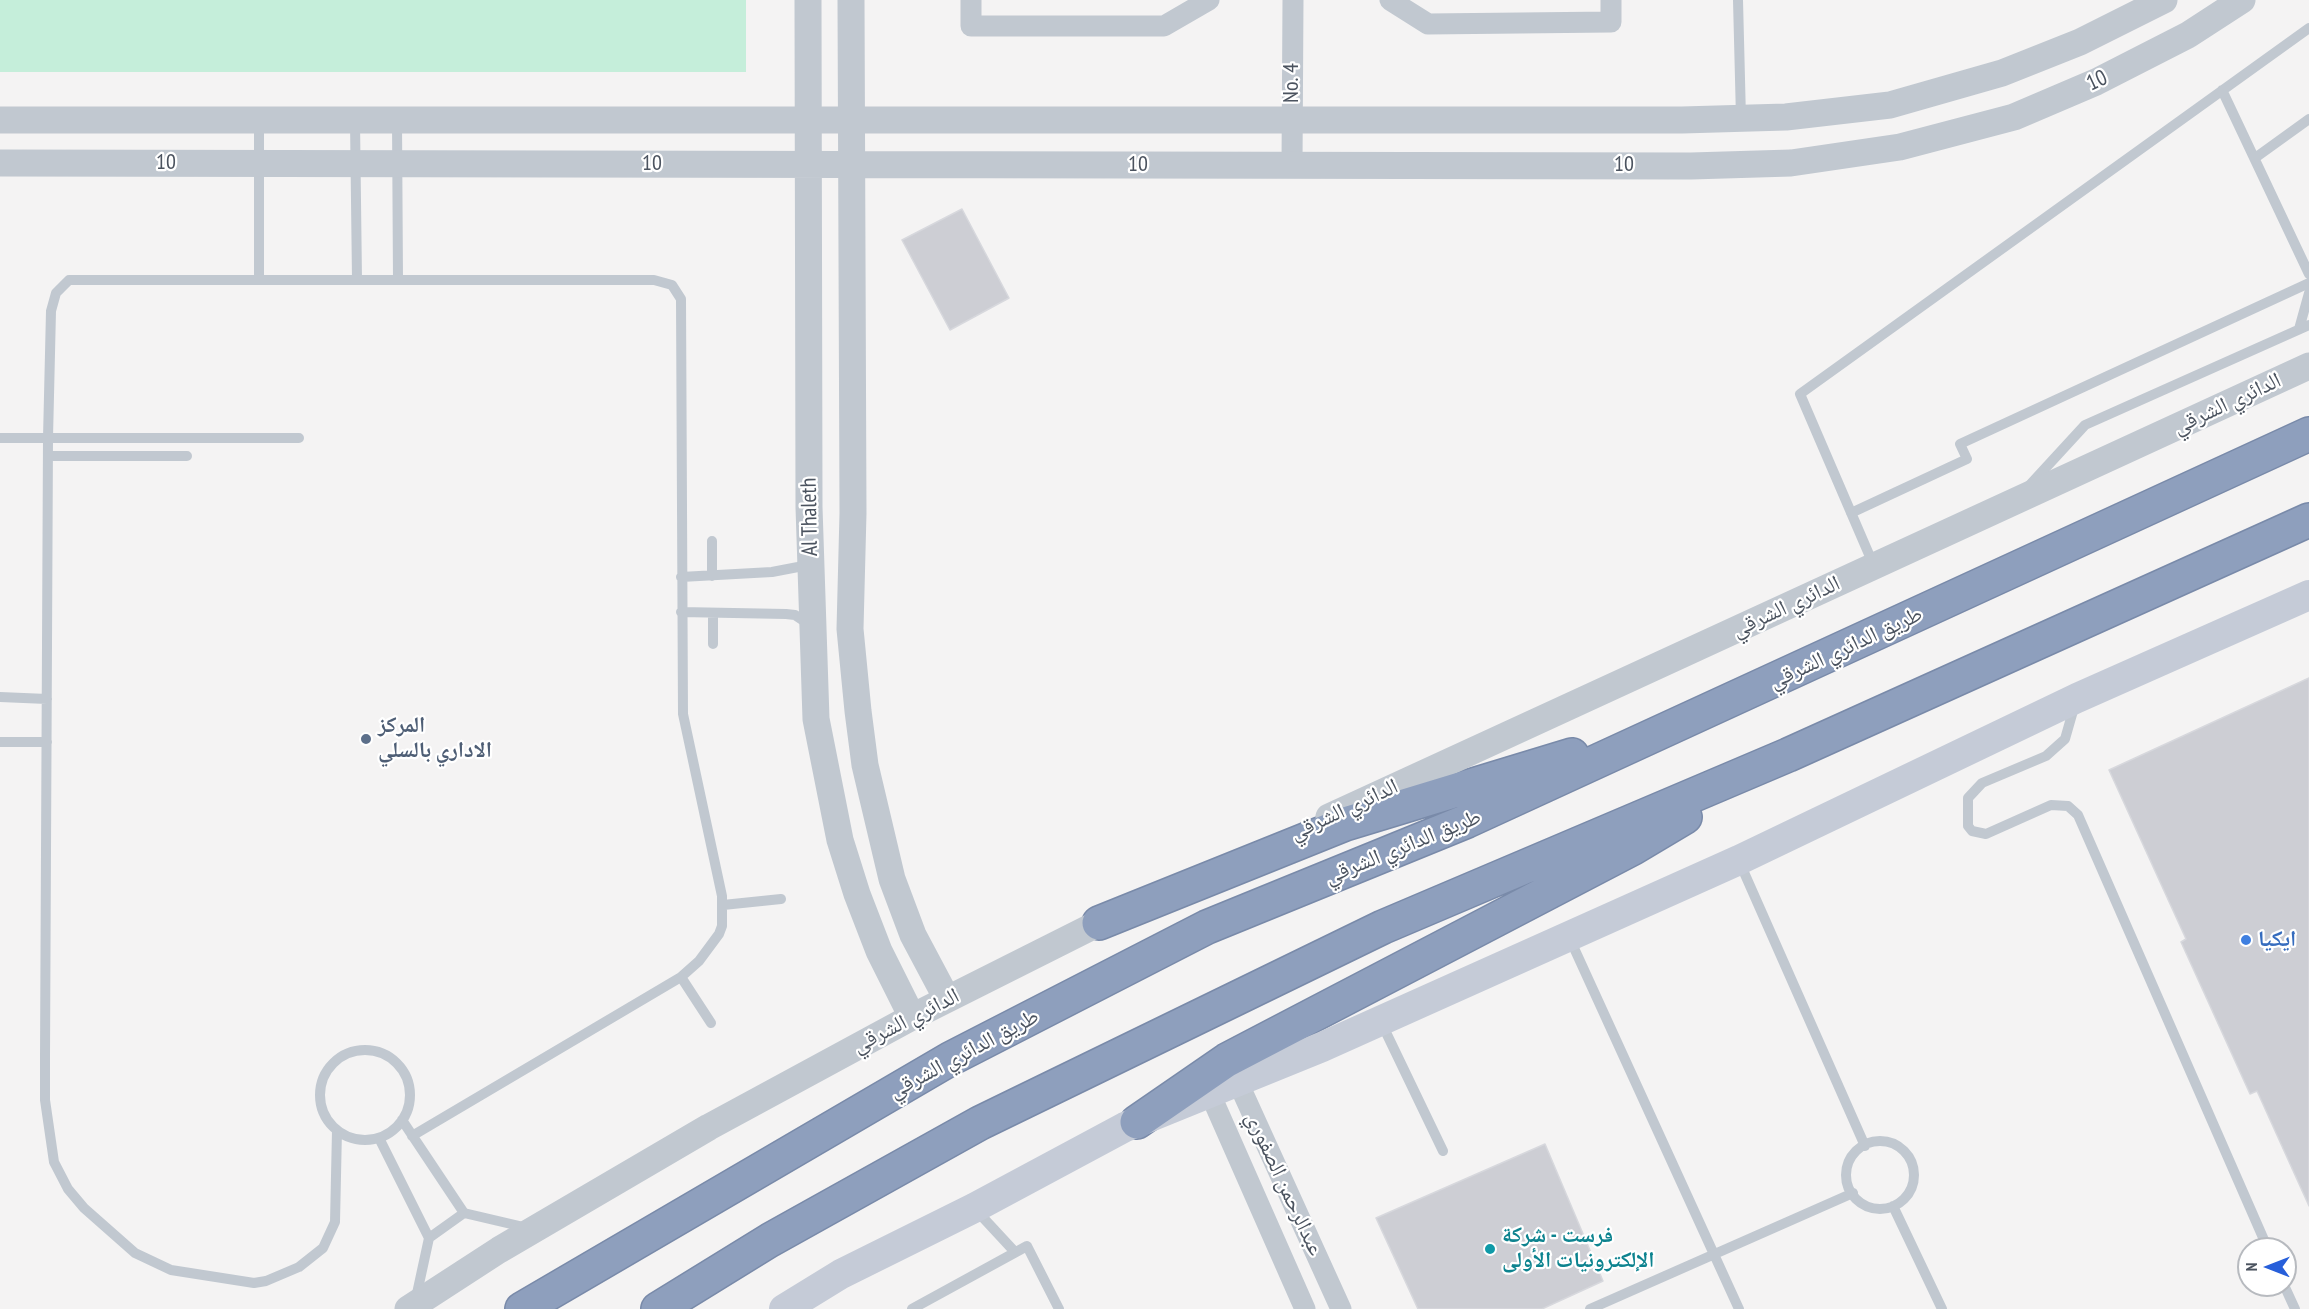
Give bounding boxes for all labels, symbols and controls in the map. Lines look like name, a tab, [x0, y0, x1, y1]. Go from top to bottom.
street label: No. 4	[1279, 63, 1305, 103]
street label: 10	[2082, 65, 2112, 97]
street label: 10	[156, 150, 176, 176]
street label: 10	[642, 151, 662, 177]
street label: 10	[1128, 152, 1148, 178]
street label: 10	[1614, 152, 1634, 178]
street label: الدائري الشرقي	[2169, 367, 2285, 441]
street label: Al Thaleth	[796, 478, 824, 556]
street label: الدائري الشرقي	[1728, 570, 1844, 644]
street label: طريق الدائري الشرقي	[1765, 601, 1927, 695]
place label: المركز الاداري بالسلي	[378, 713, 492, 764]
marker: المركز الاداري بالسلي	[359, 732, 373, 746]
street label: الدائري الشرقي	[1286, 773, 1402, 847]
street label: طريق الدائري الشرقي	[1321, 804, 1485, 890]
place label: ايكيا	[2258, 927, 2296, 953]
marker: ايكيا	[2239, 933, 2253, 947]
street label: الدائري الشرقي	[848, 983, 964, 1059]
street label: طريق الدائري الشرقي	[884, 1003, 1044, 1105]
street label: عبدالرحمن الصفوري	[1239, 1108, 1329, 1260]
place label: فرست - شركة الإلكترونيات الأولى	[1502, 1223, 1655, 1274]
north arrow	[2237, 1237, 2297, 1297]
marker: فرست - شركة الإلكترونيات الأولى	[1483, 1242, 1497, 1256]
text: N	[2241, 1263, 2261, 1271]

